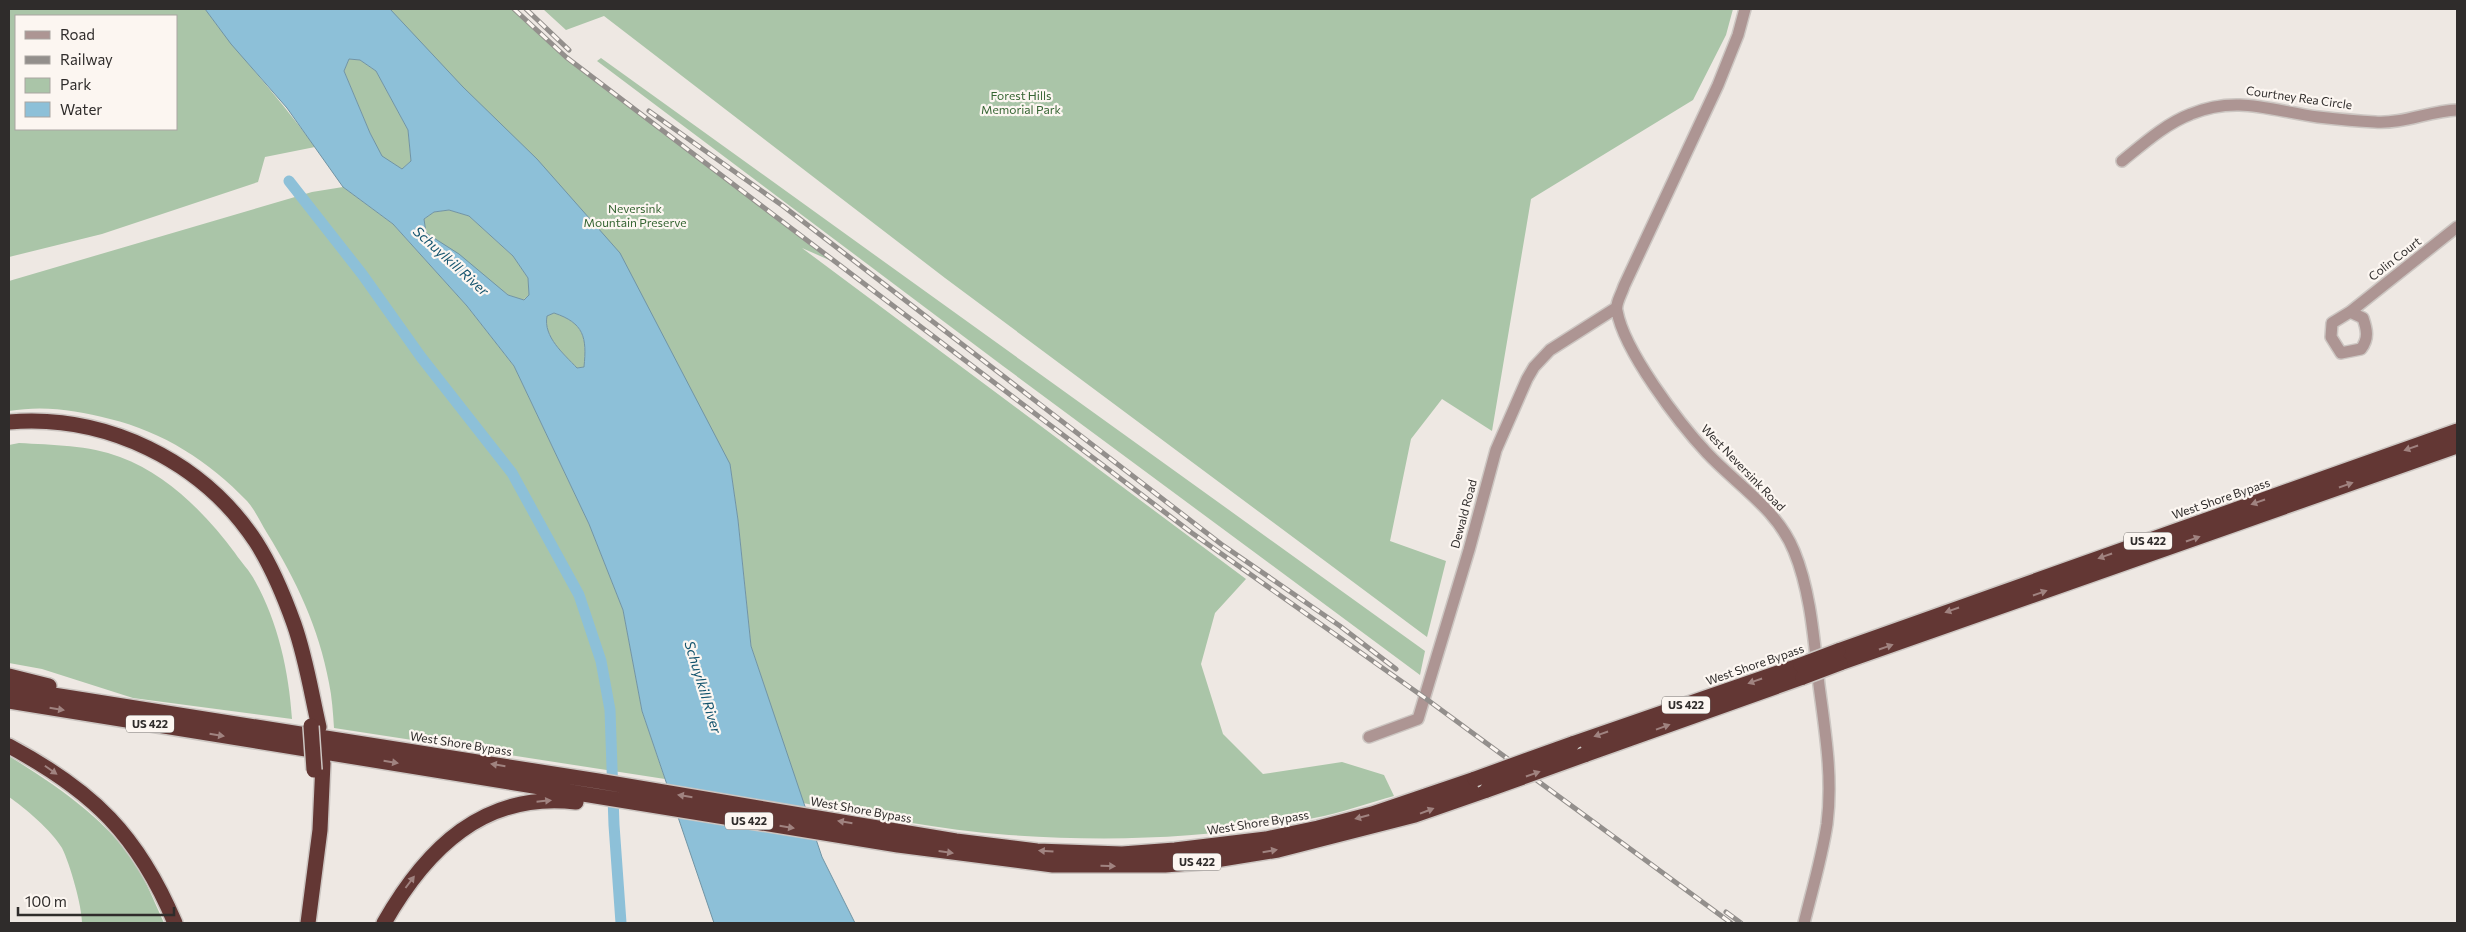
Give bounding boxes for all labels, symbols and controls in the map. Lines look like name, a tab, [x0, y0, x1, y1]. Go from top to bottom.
legend	[15, 15, 178, 130]
text: Road	[60, 25, 95, 43]
text: Railway	[60, 50, 113, 68]
text: Park	[60, 75, 91, 93]
street label: Courtney Rea Circle	[2245, 83, 2353, 111]
park label: Forest Hills Memorial Park	[981, 88, 1062, 116]
text: Water	[60, 100, 102, 118]
park label: Neversink Mountain Preserve	[584, 201, 686, 229]
water label: Schuylkill River	[410, 222, 493, 299]
street label: Colin Court	[2365, 233, 2423, 283]
street label: West Neversink Road	[1699, 421, 1789, 513]
one-way arrow	[2404, 445, 2419, 452]
street label: West Shore Bypass	[2170, 475, 2272, 521]
street label: Dewald Road	[1447, 478, 1479, 550]
one-way arrow	[2339, 481, 2354, 489]
one-way arrow	[2250, 498, 2265, 506]
road number: US 422	[2124, 532, 2172, 550]
one-way arrow	[2186, 535, 2201, 543]
one-way arrow	[2097, 552, 2112, 560]
one-way arrow	[2032, 589, 2047, 596]
one-way arrow	[1944, 606, 1959, 614]
water label: Schuylkill River	[681, 639, 726, 736]
street label: West Shore Bypass	[1704, 641, 1806, 687]
one-way arrow	[1879, 643, 1894, 650]
one-way arrow	[1747, 678, 1762, 685]
road number: US 422	[1662, 696, 1710, 714]
one-way arrow	[49, 705, 65, 713]
road number: US 422	[126, 716, 174, 732]
one-way arrow	[1656, 723, 1671, 731]
street label: West Shore Bypass	[409, 728, 513, 758]
one-way arrow	[210, 731, 226, 739]
one-way arrow	[1594, 731, 1609, 738]
one-way arrow	[383, 759, 399, 767]
one-way arrow	[489, 761, 505, 769]
one-way arrow	[44, 765, 58, 775]
one-way arrow	[1526, 770, 1541, 778]
one-way arrow	[676, 791, 692, 799]
street label: West Shore Bypass	[809, 793, 913, 825]
one-way arrow	[536, 797, 552, 805]
street label: West Shore Bypass	[1206, 807, 1310, 837]
one-way arrow	[1420, 807, 1435, 815]
road number: US 422	[725, 812, 773, 829]
one-way arrow	[1355, 813, 1370, 821]
one-way arrow	[836, 818, 852, 826]
one-way arrow	[779, 824, 795, 832]
one-way arrow	[1038, 847, 1054, 855]
one-way arrow	[1262, 847, 1278, 855]
one-way arrow	[939, 849, 955, 857]
road number: US 422	[1173, 854, 1221, 870]
one-way arrow	[1100, 862, 1116, 870]
one-way arrow	[405, 875, 415, 889]
scale bar	[18, 884, 174, 916]
text: 100 m	[25, 892, 67, 910]

